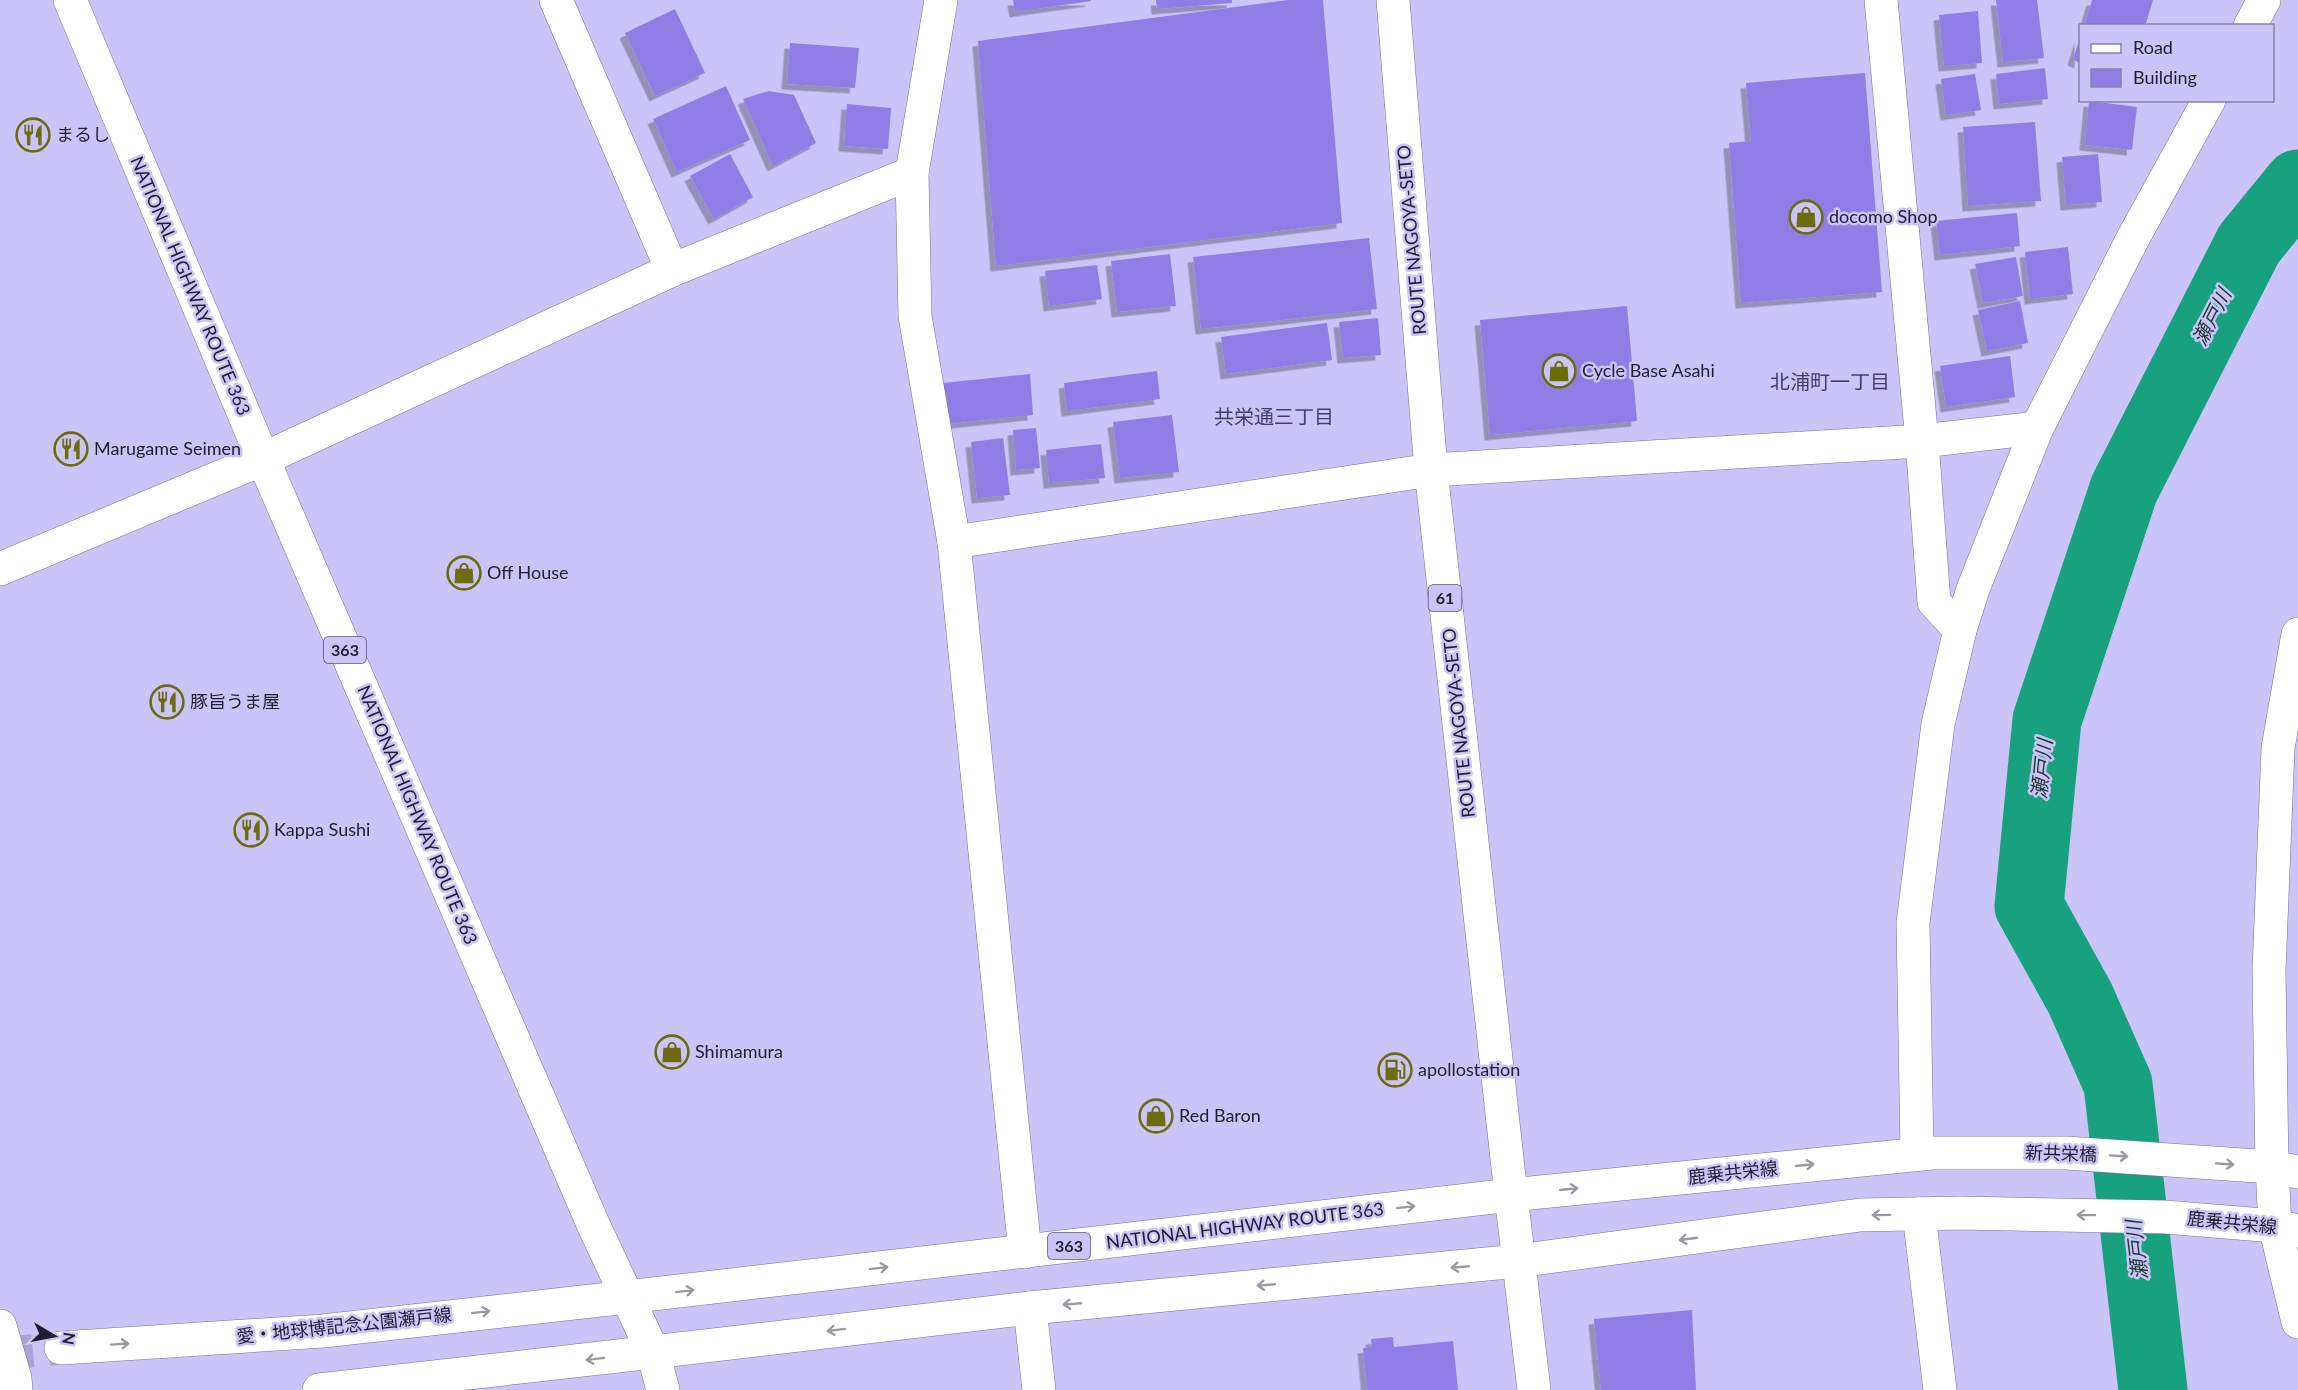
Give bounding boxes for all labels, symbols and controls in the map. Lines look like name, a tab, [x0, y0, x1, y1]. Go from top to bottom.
legend	[2079, 24, 2274, 102]
text: Road	[2133, 36, 2173, 58]
text: Building	[2133, 66, 2197, 88]
restaurant icon: まるし	[15, 117, 51, 153]
place label: まるし	[56, 123, 110, 145]
street label: ROUTE NAGOYA-SETO	[1392, 144, 1430, 336]
street label: NATIONAL HIGHWAY ROUTE 363	[126, 153, 256, 418]
shop icon: docomo Shop	[1788, 199, 1824, 235]
place label: docomo Shop	[1829, 205, 1938, 227]
water label: 瀬戸川	[2187, 283, 2236, 349]
shop icon: Cycle Base Asahi	[1541, 353, 1577, 389]
place label: Cycle Base Asahi	[1582, 359, 1715, 381]
district label: 北浦町一丁目	[1770, 369, 1890, 393]
district label: 共栄通三丁目	[1214, 404, 1334, 428]
restaurant icon: Marugame Seimen	[53, 431, 89, 467]
place label: Marugame Seimen	[94, 437, 241, 459]
shop icon: Off House	[446, 555, 482, 591]
place label: Off House	[487, 561, 569, 583]
road number: 61	[1428, 585, 1462, 611]
street label: ROUTE NAGOYA-SETO	[1437, 627, 1479, 819]
road number: 363	[324, 637, 366, 663]
street label: NATIONAL HIGHWAY ROUTE 363	[353, 682, 483, 947]
restaurant icon: 豚旨うま屋	[149, 684, 185, 720]
place label: 豚旨うま屋	[190, 690, 280, 712]
water label: 瀬戸川	[2026, 736, 2056, 800]
restaurant icon: Kappa Sushi	[233, 812, 269, 848]
place label: Kappa Sushi	[274, 818, 370, 840]
shop icon: Shimamura	[654, 1034, 690, 1070]
place label: Shimamura	[695, 1040, 783, 1062]
fuel station icon: apollostation	[1377, 1052, 1413, 1088]
place label: apollostation	[1418, 1058, 1520, 1080]
shop icon: Red Baron	[1138, 1098, 1174, 1134]
place label: Red Baron	[1179, 1104, 1261, 1126]
street label: 新共栄橋	[2025, 1141, 2097, 1165]
one-way arrow	[2108, 1151, 2128, 1162]
street label: 鹿乗共栄線	[1687, 1156, 1779, 1188]
one-way arrow	[2214, 1158, 2234, 1169]
one-way arrow	[1795, 1160, 1815, 1171]
one-way arrow	[1559, 1183, 1579, 1194]
street label: NATIONAL HIGHWAY ROUTE 363	[1105, 1197, 1385, 1253]
one-way arrow	[1396, 1201, 1416, 1212]
street label: 鹿乗共栄線	[2186, 1206, 2278, 1238]
one-way arrow	[1872, 1209, 1892, 1221]
one-way arrow	[2076, 1210, 2096, 1221]
water label: 瀬戸川	[2120, 1217, 2152, 1281]
road number: 363	[1048, 1233, 1090, 1259]
one-way arrow	[1679, 1234, 1698, 1245]
one-way arrow	[1451, 1262, 1470, 1273]
one-way arrow	[868, 1263, 888, 1274]
one-way arrow	[1256, 1280, 1276, 1291]
one-way arrow	[674, 1285, 694, 1296]
one-way arrow	[1062, 1299, 1082, 1310]
street label: 愛・地球博記念公園瀬戸線	[235, 1303, 452, 1347]
north arrow	[24, 1306, 84, 1366]
one-way arrow	[471, 1306, 490, 1317]
one-way arrow	[827, 1325, 847, 1336]
text: N	[59, 1331, 80, 1346]
one-way arrow	[109, 1339, 129, 1350]
one-way arrow	[585, 1354, 605, 1365]

